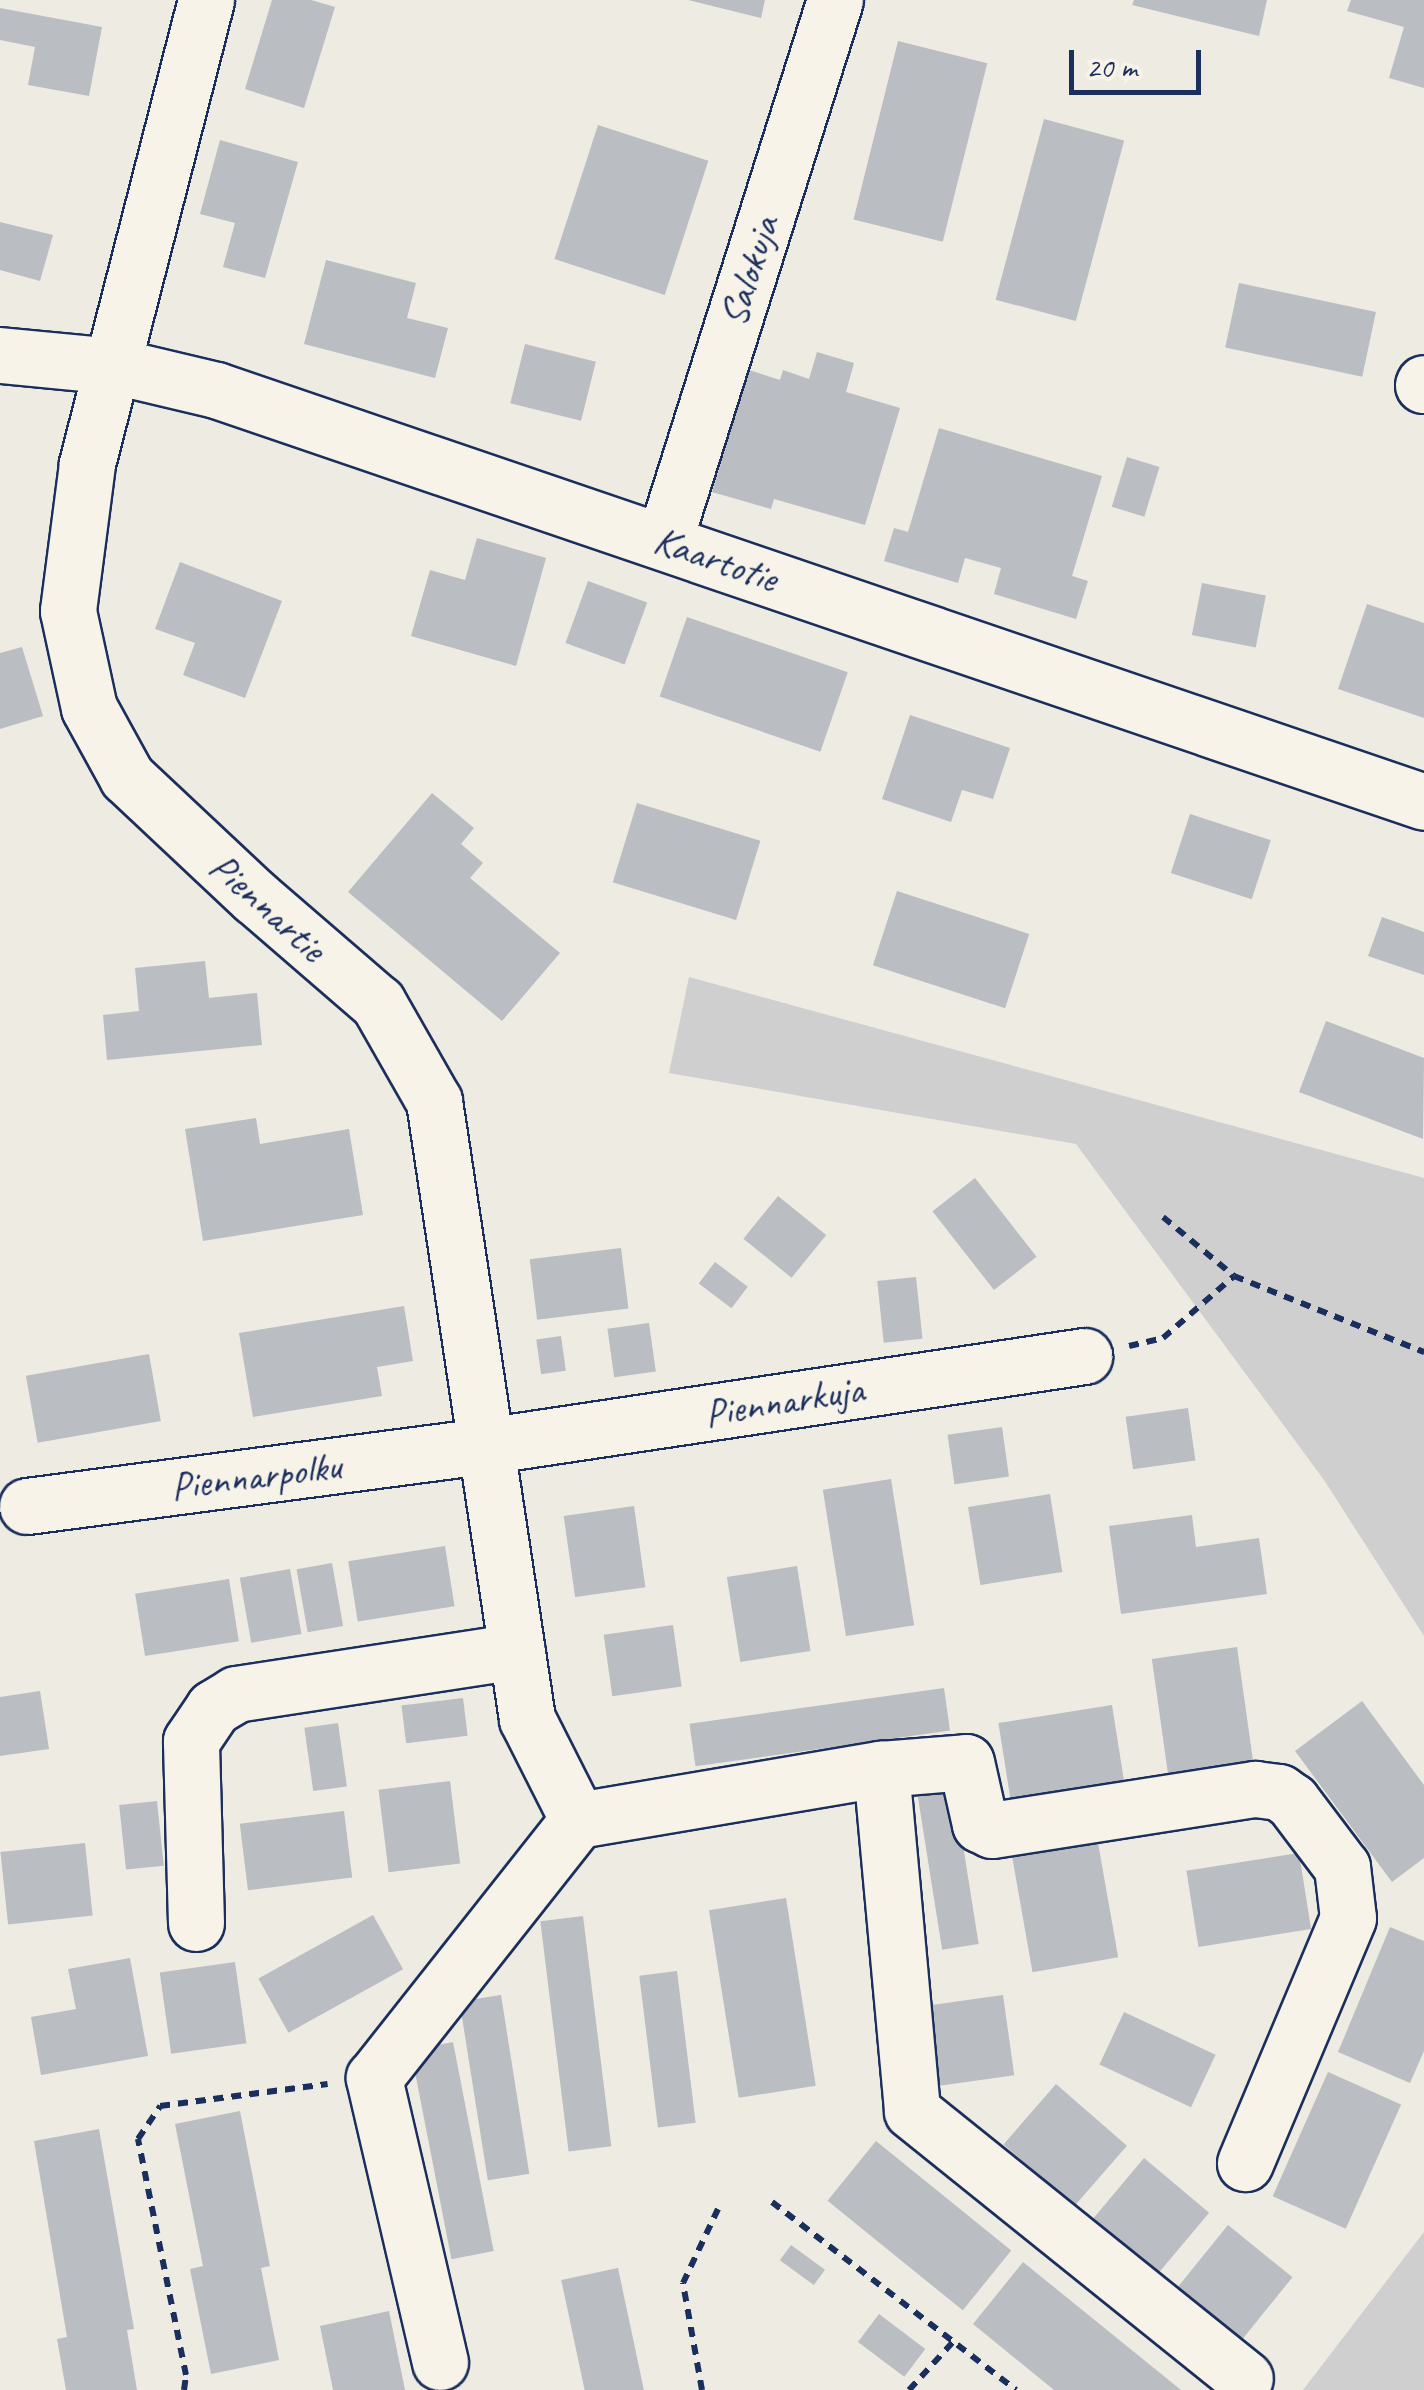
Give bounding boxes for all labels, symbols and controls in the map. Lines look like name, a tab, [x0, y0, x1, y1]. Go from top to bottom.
scale bar	[1074, 30, 1206, 92]
text: 20 m	[1086, 48, 1137, 86]
street label: Salokuja	[709, 210, 789, 332]
street label: Kaartotie	[648, 516, 784, 602]
street label: Piennartie	[200, 842, 336, 972]
street label: Piennarkuja	[701, 1365, 867, 1437]
street label: Piennarpolku	[168, 1442, 344, 1510]

